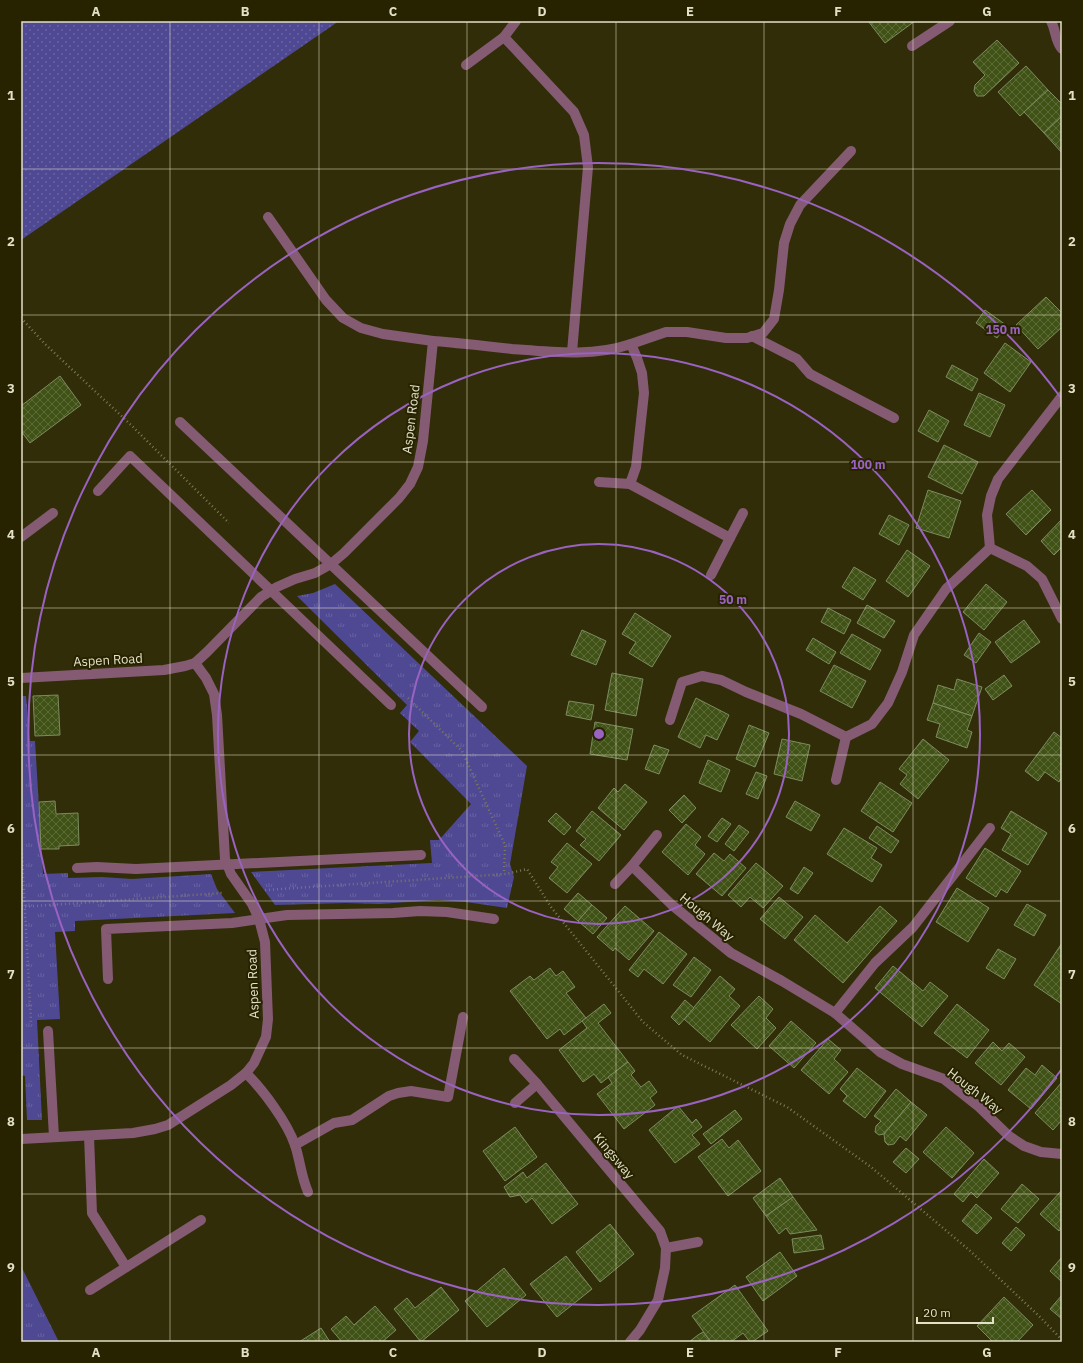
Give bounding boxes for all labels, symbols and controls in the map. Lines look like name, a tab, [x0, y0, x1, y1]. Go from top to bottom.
text: A	[92, 3, 101, 20]
text: B	[241, 3, 250, 20]
text: C	[389, 3, 398, 20]
text: D	[537, 3, 547, 20]
text: E	[686, 3, 694, 20]
text: F	[834, 3, 842, 20]
text: G	[982, 3, 992, 20]
text: 1	[7, 87, 15, 104]
text: 1	[1068, 87, 1076, 104]
text: 2	[7, 233, 15, 250]
text: 2	[1068, 233, 1076, 250]
text: 150 m	[985, 322, 1021, 337]
text: 3	[7, 380, 15, 397]
text: 3	[1068, 380, 1076, 397]
street label: Aspen Road	[398, 383, 424, 455]
text: 100 m	[850, 457, 886, 472]
text: 4	[7, 526, 15, 543]
text: 4	[1068, 526, 1076, 543]
text: 50 m	[719, 592, 747, 607]
street label: Aspen Road	[73, 650, 143, 670]
text: 5	[7, 673, 15, 690]
text: 5	[1068, 673, 1076, 690]
centre of rings	[592, 727, 606, 741]
text: 6	[7, 820, 15, 837]
text: 6	[1068, 820, 1076, 837]
street label: Hough Way	[676, 889, 738, 945]
street label: Aspen Road	[243, 949, 263, 1019]
text: 7	[7, 966, 15, 983]
text: 7	[1068, 966, 1076, 983]
street label: Hough Way	[944, 1064, 1007, 1118]
text: 8	[7, 1113, 15, 1130]
text: 8	[1068, 1113, 1076, 1130]
street label: Kingsway	[590, 1129, 639, 1183]
text: 9	[7, 1259, 15, 1276]
text: 9	[1068, 1259, 1076, 1276]
scale bar	[917, 1299, 993, 1325]
text: 20 m	[923, 1305, 951, 1320]
text: A	[92, 1344, 101, 1361]
text: B	[241, 1344, 250, 1361]
text: C	[389, 1344, 398, 1361]
text: D	[537, 1344, 547, 1361]
text: E	[686, 1344, 694, 1361]
text: F	[834, 1344, 842, 1361]
text: G	[982, 1344, 992, 1361]

